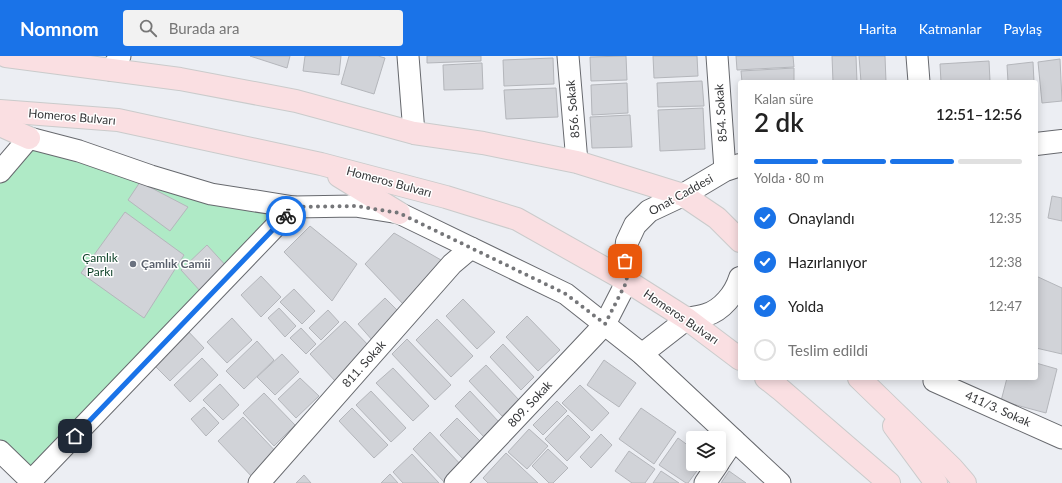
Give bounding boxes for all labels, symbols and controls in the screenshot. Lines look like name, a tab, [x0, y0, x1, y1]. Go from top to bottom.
search box	[123, 10, 403, 46]
text: Nomnom	[20, 17, 99, 40]
icon: search	[137, 17, 159, 39]
text: Burada ara	[169, 19, 239, 37]
text: Harita	[859, 20, 897, 37]
text: Katmanlar	[919, 20, 981, 37]
text: Paylaş	[1003, 20, 1042, 37]
street label: 856. Sokak	[562, 78, 583, 139]
street label: 854. Sokak	[711, 83, 730, 143]
text: Kalan süre	[754, 91, 813, 107]
street label: Homeros Bulvarı	[28, 105, 116, 128]
text: 12:51–12:56	[936, 105, 1022, 123]
text: 2 dk	[754, 106, 804, 138]
street label: Homeros Bulvarı	[345, 163, 433, 200]
text: Yolda · 80 m	[754, 170, 824, 186]
street label: Onat Caddesi	[646, 171, 716, 218]
courier	[266, 196, 306, 236]
icon: bike	[275, 205, 297, 227]
icon: check	[754, 207, 776, 229]
text: Onaylandı	[788, 209, 855, 227]
text: 12:35	[989, 210, 1022, 226]
pin	[608, 244, 642, 278]
park label: Çamlık Parkı	[82, 250, 119, 279]
icon: bag	[614, 250, 636, 272]
icon: check	[754, 251, 776, 273]
text: Hazırlanıyor	[788, 253, 867, 271]
text: 12:38	[989, 254, 1022, 270]
place label: Çamlık Camii	[141, 256, 211, 271]
marker: Çamlık Camii	[128, 259, 138, 269]
street label: Homeros Bulvarı	[641, 286, 722, 347]
icon: check	[754, 295, 776, 317]
text: Yolda	[788, 297, 824, 315]
text: 12:47	[989, 298, 1022, 314]
street label: 811. Sokak	[339, 336, 389, 390]
text: Teslim edildi	[788, 341, 868, 359]
street label: 809. Sokak	[504, 377, 556, 430]
street label: 411/3. Sokak	[963, 387, 1034, 430]
pin	[58, 419, 92, 453]
icon: home	[64, 425, 86, 447]
map controls	[686, 431, 726, 471]
button: layers	[686, 431, 726, 471]

